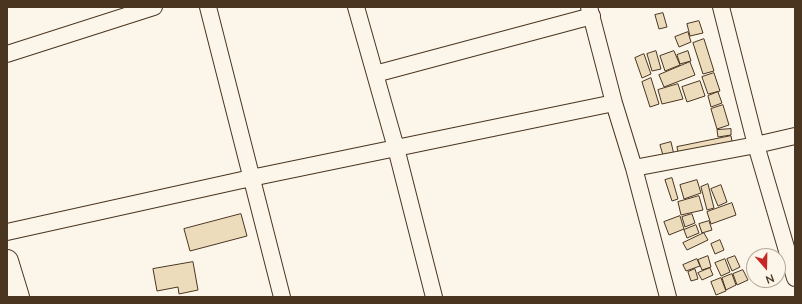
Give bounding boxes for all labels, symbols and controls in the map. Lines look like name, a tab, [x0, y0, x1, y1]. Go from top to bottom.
north arrow	[746, 248, 786, 288]
text: N	[764, 270, 776, 287]

